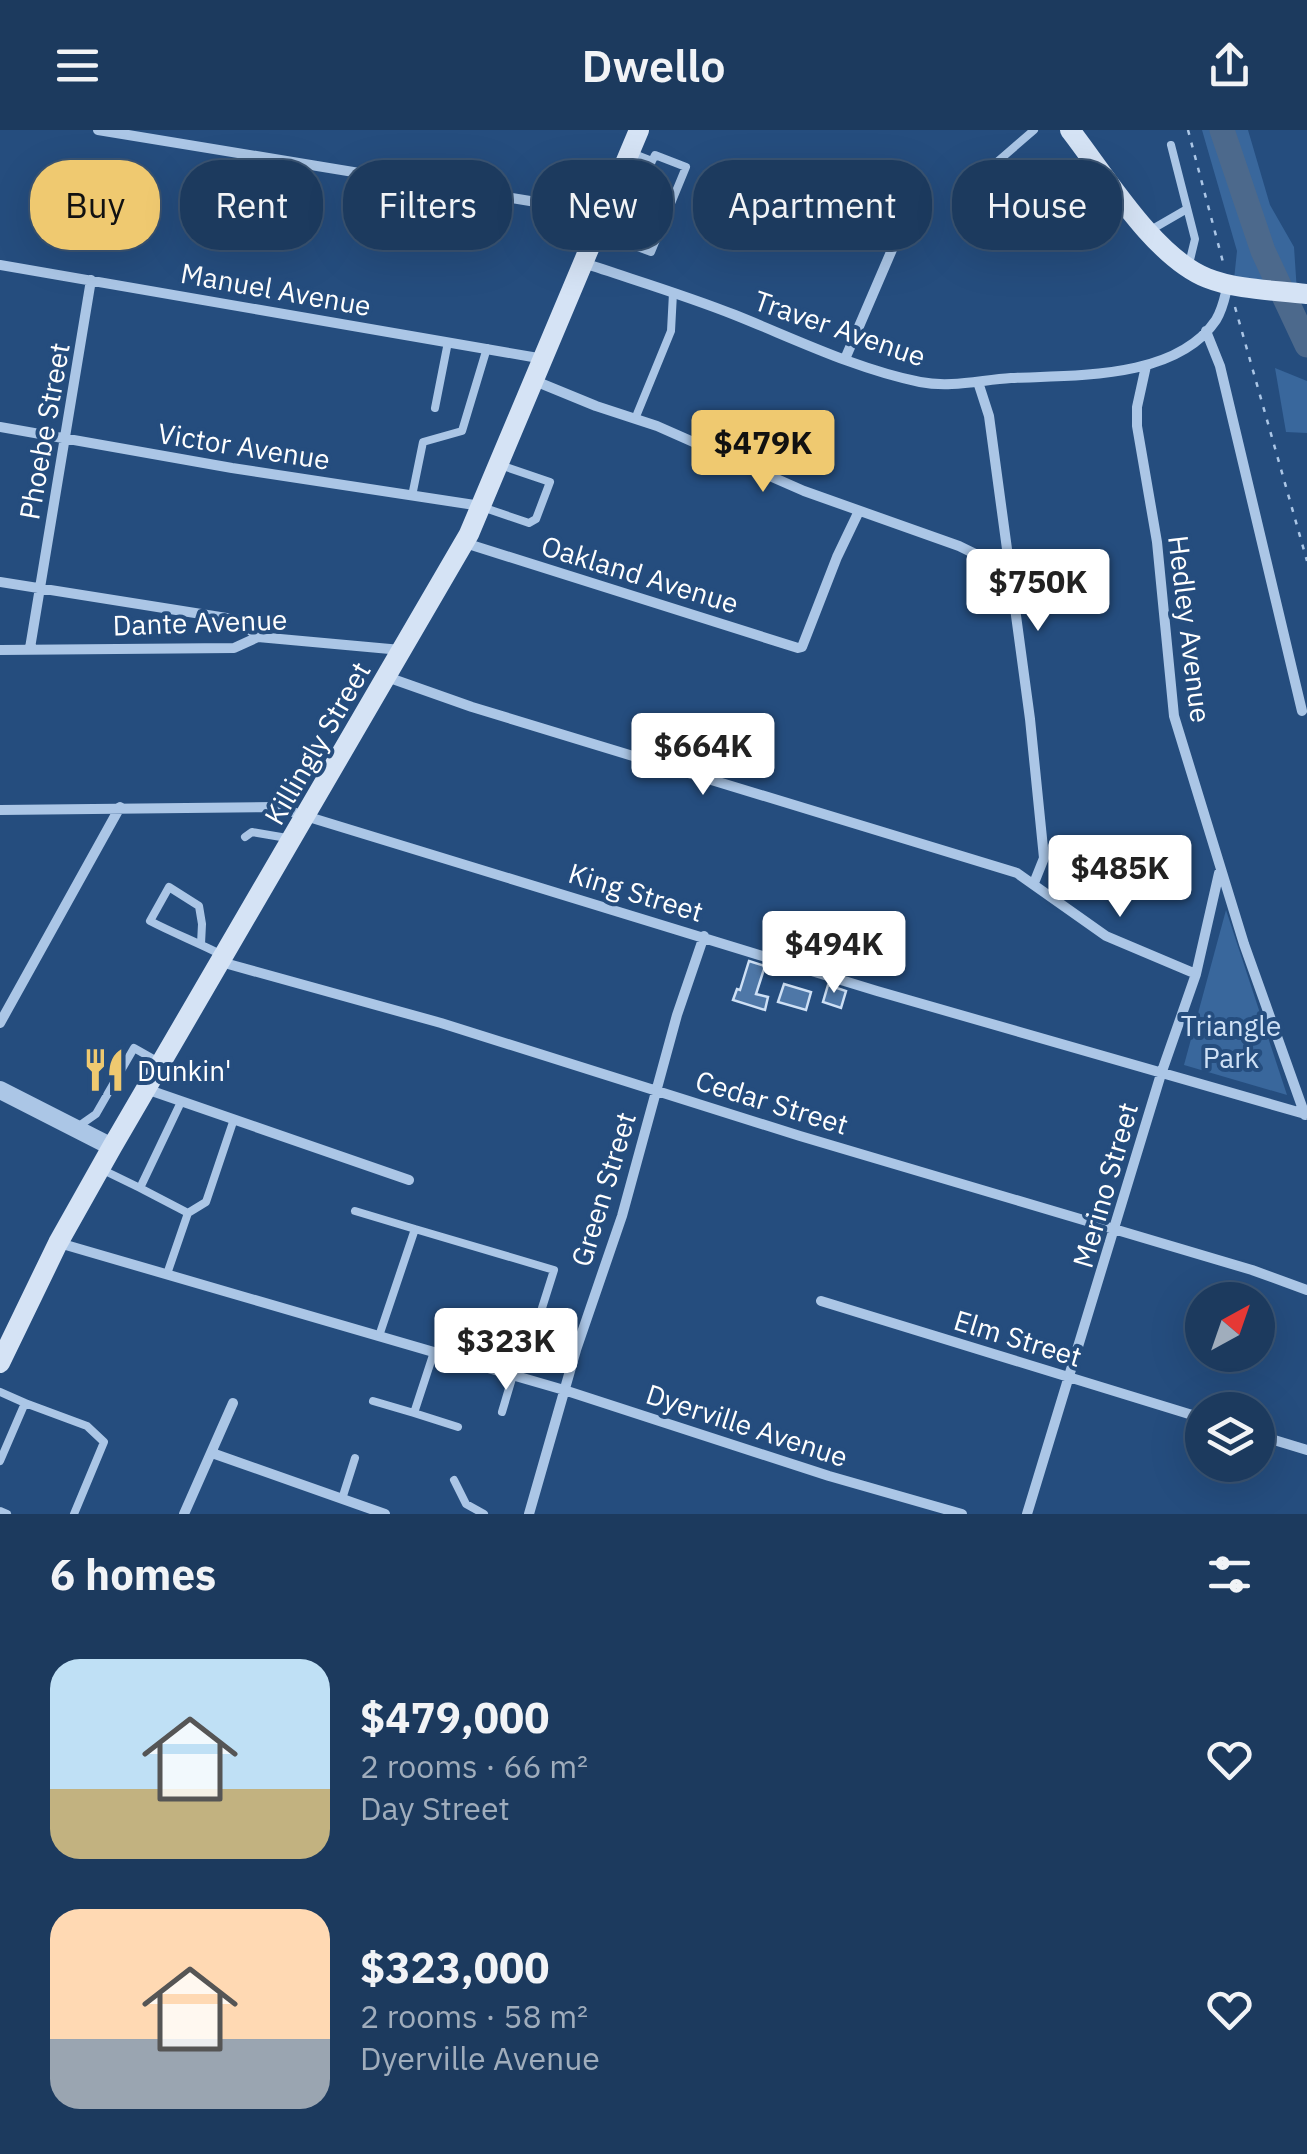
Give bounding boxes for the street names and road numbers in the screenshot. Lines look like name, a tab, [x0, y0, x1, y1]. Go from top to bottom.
street label: Manuel Avenue	[178, 254, 374, 324]
street label: Traver Avenue	[749, 281, 931, 375]
street label: Phoebe Street	[10, 340, 78, 522]
street label: Victor Avenue	[155, 414, 333, 478]
street label: Oakland Avenue	[537, 526, 743, 622]
street label: Hedley Avenue	[1160, 533, 1220, 725]
street label: Dante Avenue	[112, 600, 288, 644]
street label: Killingly Street	[255, 655, 379, 831]
street label: King Street	[564, 854, 708, 930]
street label: Cedar Street	[691, 1061, 853, 1143]
street label: Merino Street	[1064, 1098, 1146, 1272]
street label: Green Street	[562, 1107, 644, 1271]
street label: Elm Street	[950, 1301, 1086, 1375]
street label: Dyerville Avenue	[641, 1375, 853, 1475]

